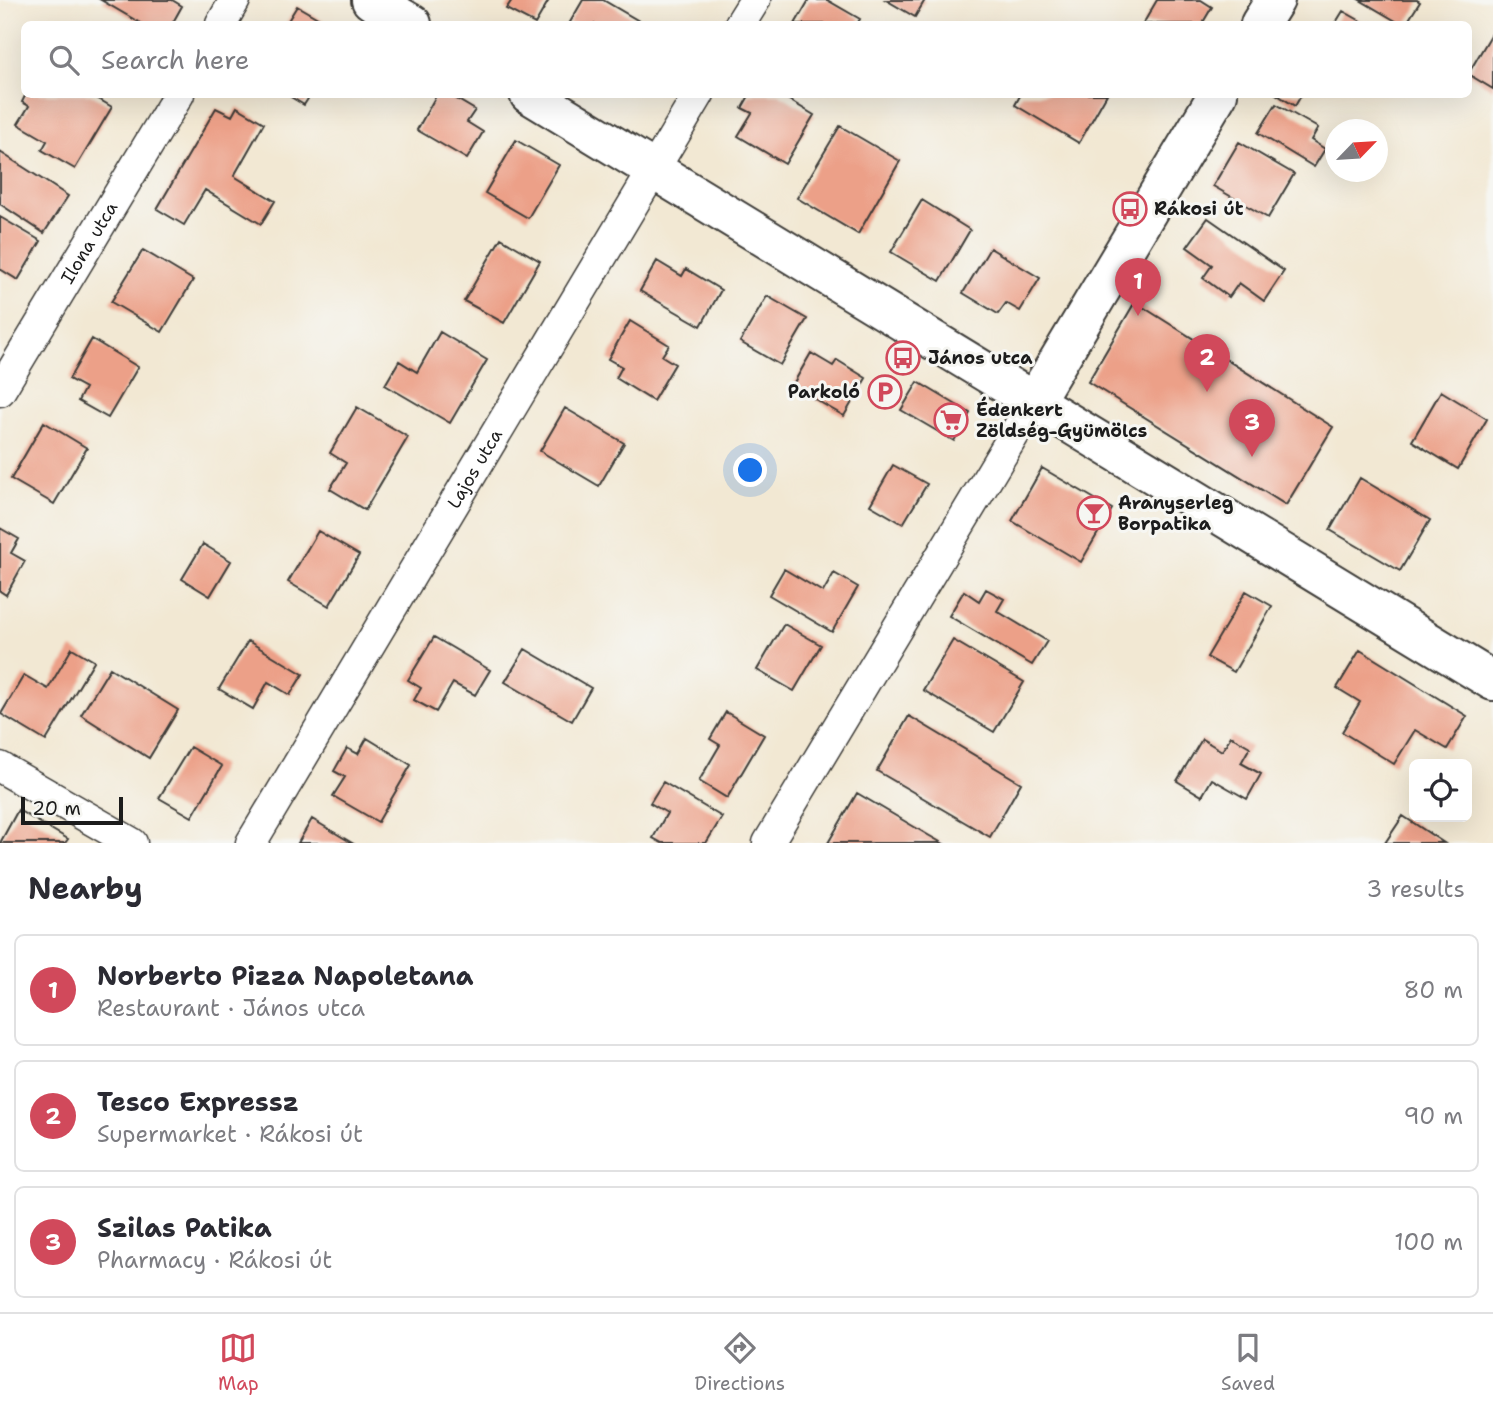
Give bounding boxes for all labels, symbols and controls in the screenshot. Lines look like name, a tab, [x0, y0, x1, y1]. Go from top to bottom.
search box	[21, 21, 1472, 98]
icon: search	[45, 41, 83, 79]
text: Search here	[101, 42, 250, 77]
north arrow	[1325, 119, 1388, 182]
bus stop icon: Rákosi út	[1111, 190, 1149, 228]
street label: Ilona utca	[55, 197, 123, 288]
place label: Rákosi út	[1154, 197, 1244, 221]
pin: 1	[1115, 258, 1161, 316]
pin: 2	[1184, 334, 1230, 392]
bus stop icon: János utca	[884, 339, 922, 377]
place label: János utca	[928, 346, 1033, 370]
parking icon: Parkoló	[866, 373, 904, 411]
place label: Parkoló	[788, 380, 860, 404]
place label: Édenkert Zöldség-Gyümölcs	[976, 396, 1147, 443]
pin: 3	[1229, 399, 1275, 457]
supermarket icon: Édenkert Zöldség-Gyümölcs	[932, 401, 970, 439]
street label: Lajos utca	[442, 425, 508, 513]
your location	[733, 453, 767, 487]
place label: Aranyserleg Borpatika	[1118, 491, 1234, 536]
bar icon: Aranyserleg Borpatika	[1075, 494, 1113, 532]
map controls	[1409, 759, 1472, 822]
button: locate	[1409, 759, 1472, 822]
scale bar	[21, 794, 122, 826]
text: 20 m	[32, 796, 81, 821]
text: Nearby	[28, 868, 143, 909]
text: 3 results	[1366, 874, 1465, 904]
text: Norberto Pizza Napoletana	[97, 958, 474, 993]
text: 1	[48, 975, 58, 1005]
text: 80 m	[1404, 975, 1463, 1005]
text: Restaurant · János utca	[97, 993, 365, 1023]
text: Tesco Expressz	[97, 1084, 299, 1119]
text: 2	[45, 1101, 61, 1131]
text: 90 m	[1403, 1101, 1463, 1131]
text: Supermarket · Rákosi út	[97, 1119, 363, 1149]
text: Szilas Patika	[97, 1210, 272, 1245]
text: 3	[45, 1227, 61, 1257]
text: 100 m	[1394, 1227, 1463, 1257]
text: Pharmacy · Rákosi út	[97, 1245, 332, 1275]
tab: Map	[218, 1329, 259, 1396]
tab: Directions	[695, 1329, 785, 1396]
tab: Saved	[1221, 1329, 1275, 1396]

